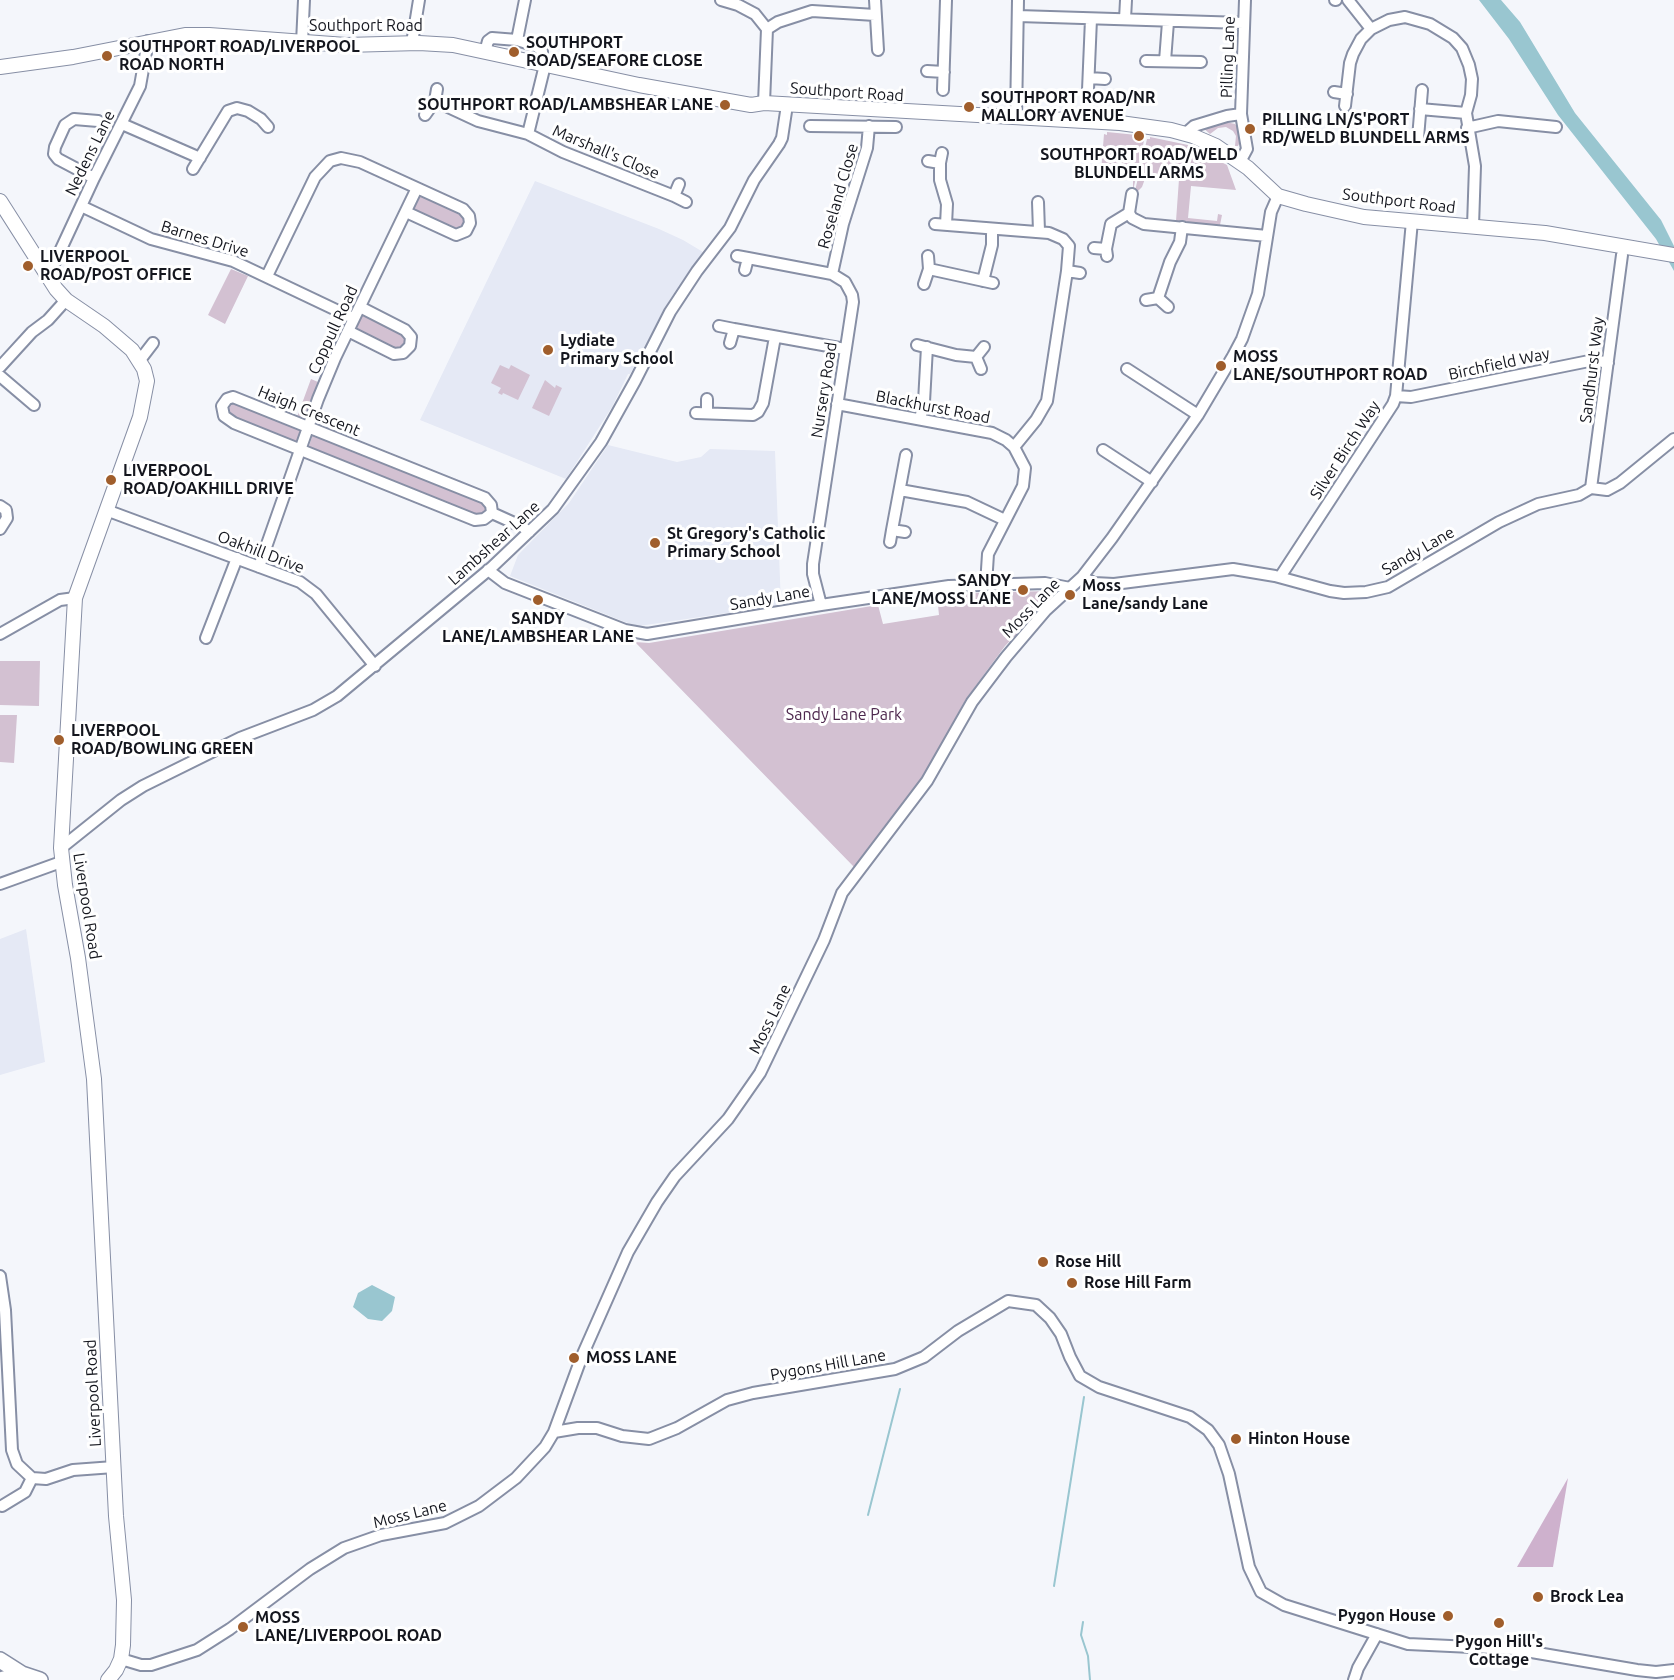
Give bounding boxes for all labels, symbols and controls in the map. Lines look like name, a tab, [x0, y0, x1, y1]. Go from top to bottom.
street label: Southport Road	[309, 16, 423, 36]
street label: Pilling Lane	[1217, 16, 1239, 98]
place label: SOUTHPORT ROAD/SEAFORE CLOSE	[526, 33, 702, 71]
place label: SOUTHPORT ROAD/LIVERPOOL ROAD NORTH	[119, 37, 360, 75]
marker: SOUTHPORT ROAD/SEAFORE CLOSE	[507, 45, 521, 59]
marker: SOUTHPORT ROAD/LIVERPOOL ROAD NORTH	[100, 49, 114, 63]
street label: Southport Road	[790, 78, 904, 106]
place label: SOUTHPORT ROAD/NR MALLORY AVENUE	[981, 88, 1155, 126]
place label: SOUTHPORT ROAD/LAMBSHEAR LANE	[418, 95, 713, 115]
marker: SOUTHPORT ROAD/LAMBSHEAR LANE	[718, 98, 732, 112]
marker: SOUTHPORT ROAD/NR MALLORY AVENUE	[962, 100, 976, 114]
street label: Nedens Lane	[61, 107, 119, 199]
place label: PILLING LN/S'PORT RD/WELD BLUNDELL ARMS	[1262, 110, 1470, 148]
street label: Marshall's Close	[550, 121, 662, 183]
marker: PILLING LN/S'PORT RD/WELD BLUNDELL ARMS	[1243, 122, 1257, 136]
marker: SOUTHPORT ROAD/WELD BLUNDELL ARMS	[1132, 129, 1146, 143]
street label: Roseland Close	[814, 141, 862, 251]
place label: SOUTHPORT ROAD/WELD BLUNDELL ARMS	[1040, 145, 1238, 183]
street label: Southport Road	[1341, 185, 1457, 217]
street label: Barnes Drive	[159, 217, 251, 261]
place label: LIVERPOOL ROAD/POST OFFICE	[40, 247, 191, 285]
marker: LIVERPOOL ROAD/POST OFFICE	[21, 259, 35, 273]
street label: Coppull Road	[304, 282, 362, 378]
street label: Sandhurst Way	[1576, 316, 1608, 424]
place label: Lydiate Primary School	[560, 331, 673, 369]
street label: Nursery Road	[807, 341, 841, 439]
marker: Lydiate Primary School	[541, 343, 555, 357]
street label: Birchfield Way	[1447, 344, 1551, 384]
place label: MOSS LANE/SOUTHPORT ROAD	[1233, 347, 1428, 385]
marker: MOSS LANE/SOUTHPORT ROAD	[1214, 359, 1228, 373]
street label: Haigh Crescent	[255, 382, 363, 440]
street label: Blackhurst Road	[874, 386, 992, 428]
street label: Silver Birch Way	[1306, 397, 1384, 503]
place label: LIVERPOOL ROAD/OAKHILL DRIVE	[123, 461, 294, 499]
marker: LIVERPOOL ROAD/OAKHILL DRIVE	[104, 473, 118, 487]
street label: Lambshear Lane	[444, 497, 544, 589]
street label: Sandy Lane	[1378, 522, 1458, 580]
place label: St Gregory's Catholic Primary School	[667, 524, 825, 562]
street label: Oakhill Drive	[215, 527, 307, 577]
marker: St Gregory's Catholic Primary School	[648, 536, 662, 550]
place label: SANDY LANE/MOSS LANE	[872, 571, 1011, 609]
street label: Moss Lane	[998, 574, 1064, 642]
place label: Moss Lane/sandy Lane	[1082, 576, 1208, 614]
street label: Sandy Lane	[729, 582, 811, 614]
marker: SANDY LANE/MOSS LANE	[1016, 583, 1030, 597]
marker: Moss Lane/sandy Lane	[1063, 588, 1077, 602]
marker: SANDY LANE/LAMBSHEAR LANE	[531, 593, 545, 607]
place label: SANDY LANE/LAMBSHEAR LANE	[442, 609, 634, 647]
park label: Sandy Lane Park	[786, 705, 902, 725]
place label: LIVERPOOL ROAD/BOWLING GREEN	[71, 721, 254, 759]
marker: LIVERPOOL ROAD/BOWLING GREEN	[52, 733, 66, 747]
street label: Liverpool Road	[69, 851, 105, 961]
street label: Moss Lane	[745, 981, 795, 1057]
place label: Rose Hill	[1055, 1252, 1121, 1272]
marker: Rose Hill	[1036, 1255, 1050, 1269]
place label: Rose Hill Farm	[1084, 1273, 1192, 1293]
marker: Rose Hill Farm	[1065, 1276, 1079, 1290]
street label: Liverpool Road	[81, 1339, 105, 1447]
street label: Pygons Hill Lane	[769, 1345, 887, 1385]
place label: MOSS LANE	[586, 1348, 677, 1368]
marker: MOSS LANE	[567, 1351, 581, 1365]
place label: Hinton House	[1248, 1429, 1350, 1449]
marker: Hinton House	[1229, 1432, 1243, 1446]
street label: Moss Lane	[371, 1496, 449, 1532]
place label: Brock Lea	[1550, 1587, 1624, 1607]
marker: Brock Lea	[1531, 1590, 1545, 1604]
place label: Pygon House	[1338, 1606, 1436, 1626]
place label: MOSS LANE/LIVERPOOL ROAD	[255, 1608, 442, 1646]
marker: Pygon House	[1441, 1609, 1455, 1623]
marker: Pygon Hill's Cottage	[1492, 1616, 1506, 1630]
marker: MOSS LANE/LIVERPOOL ROAD	[236, 1620, 250, 1634]
place label: Pygon Hill's Cottage	[1455, 1632, 1543, 1670]

